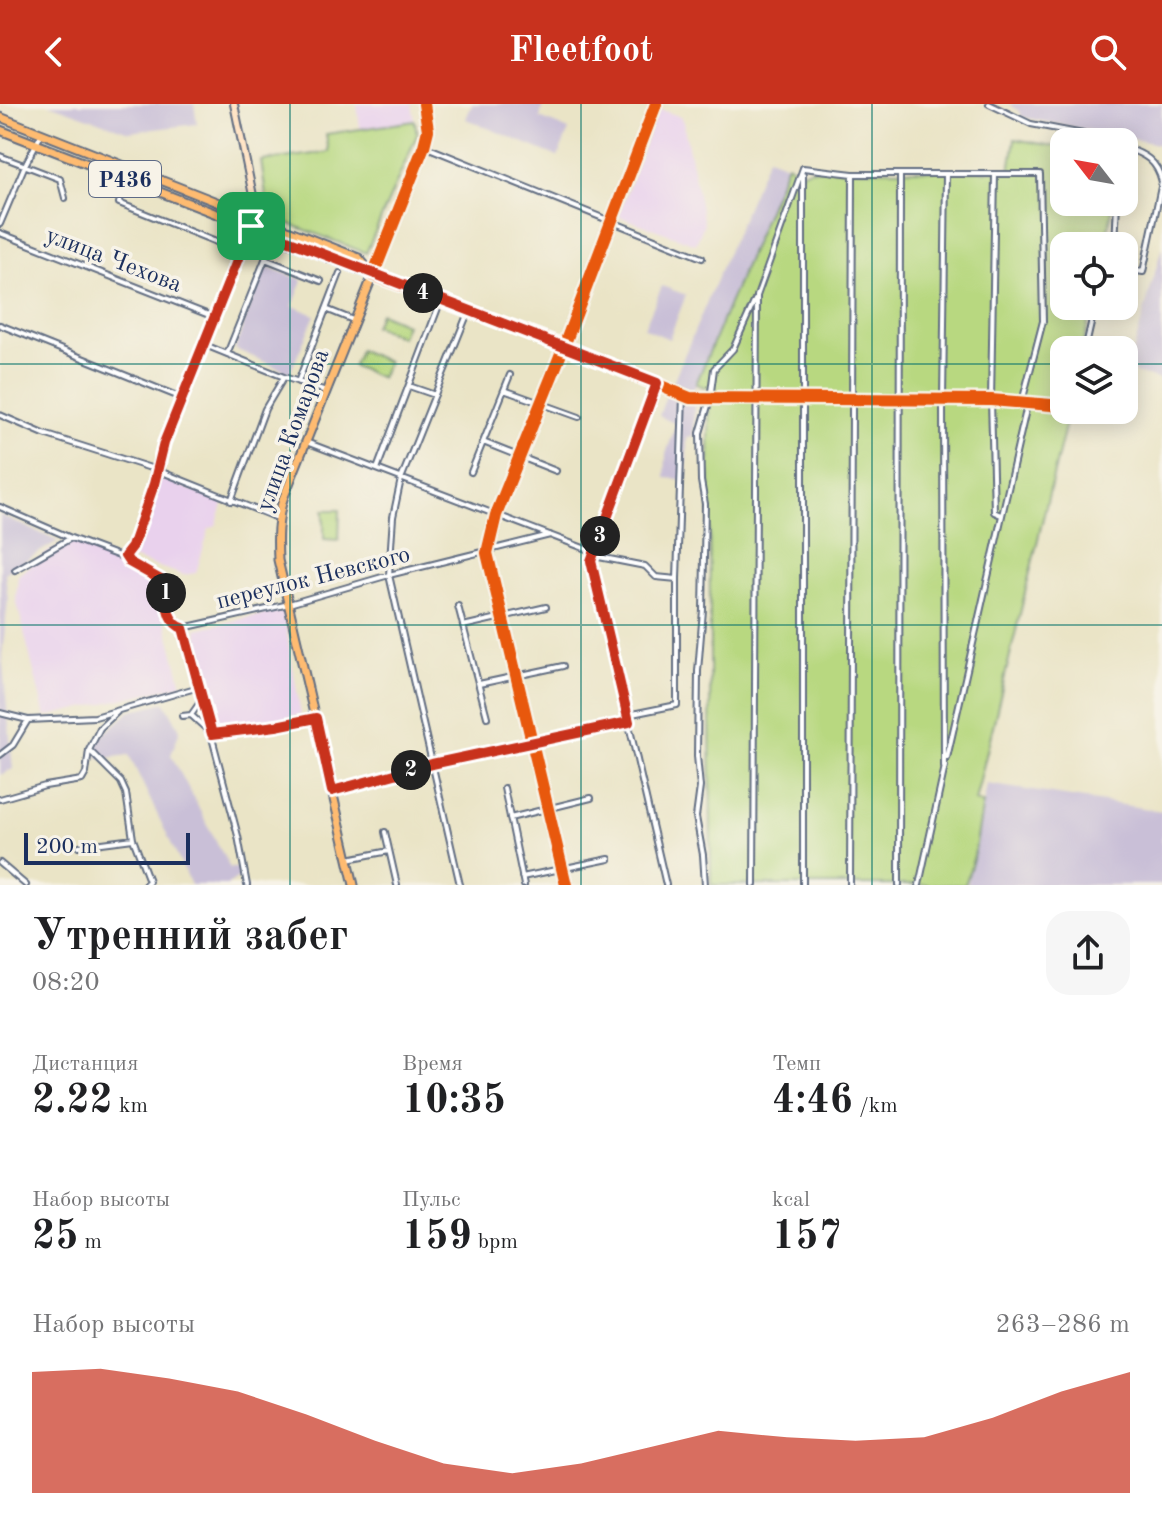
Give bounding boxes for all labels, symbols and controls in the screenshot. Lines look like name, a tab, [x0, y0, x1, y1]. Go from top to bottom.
icon: back	[32, 30, 76, 74]
icon: search	[1086, 30, 1130, 74]
text: Fleetfoot	[509, 34, 653, 70]
north arrow	[1050, 128, 1138, 216]
map controls	[1050, 128, 1138, 424]
road number: P436	[89, 161, 161, 197]
pin	[217, 192, 285, 260]
icon: arrive	[229, 204, 273, 248]
street label: улица Чехова	[42, 224, 185, 298]
button: locate	[1050, 232, 1138, 320]
pin: 4	[403, 273, 443, 313]
text: 4	[417, 282, 429, 304]
button: layers	[1050, 336, 1138, 424]
street label: улица Комарова	[253, 346, 334, 515]
pin: 3	[580, 516, 620, 556]
text: 3	[594, 525, 606, 547]
street label: переулок Невского	[214, 543, 413, 615]
pin: 1	[146, 573, 186, 613]
text: 1	[160, 582, 172, 604]
pin: 2	[391, 750, 431, 790]
text: 2	[405, 759, 417, 781]
scale bar	[24, 829, 190, 865]
text: 200 m	[36, 836, 98, 858]
button: share	[1046, 911, 1130, 995]
text: Утренний забег	[32, 915, 348, 959]
text: 08:20	[32, 970, 100, 996]
text: Дистанция	[32, 1053, 138, 1075]
text: Время	[402, 1053, 463, 1075]
text: Темп	[772, 1053, 821, 1075]
text: 2.22	[32, 1082, 113, 1122]
text: 10:35	[402, 1082, 506, 1122]
text: 4:46	[772, 1082, 853, 1122]
text: km	[113, 1095, 148, 1117]
text: /km	[853, 1095, 898, 1117]
text: Набор высоты	[32, 1189, 170, 1211]
text: Пульс	[402, 1189, 461, 1211]
text: kcal	[772, 1189, 810, 1211]
text: 25	[32, 1218, 78, 1258]
text: 159	[402, 1218, 472, 1258]
text: 157	[772, 1218, 842, 1258]
text: m	[78, 1231, 102, 1253]
text: bpm	[472, 1231, 518, 1253]
text: Набор высоты	[32, 1312, 195, 1338]
text: 263–286 m	[995, 1312, 1130, 1338]

